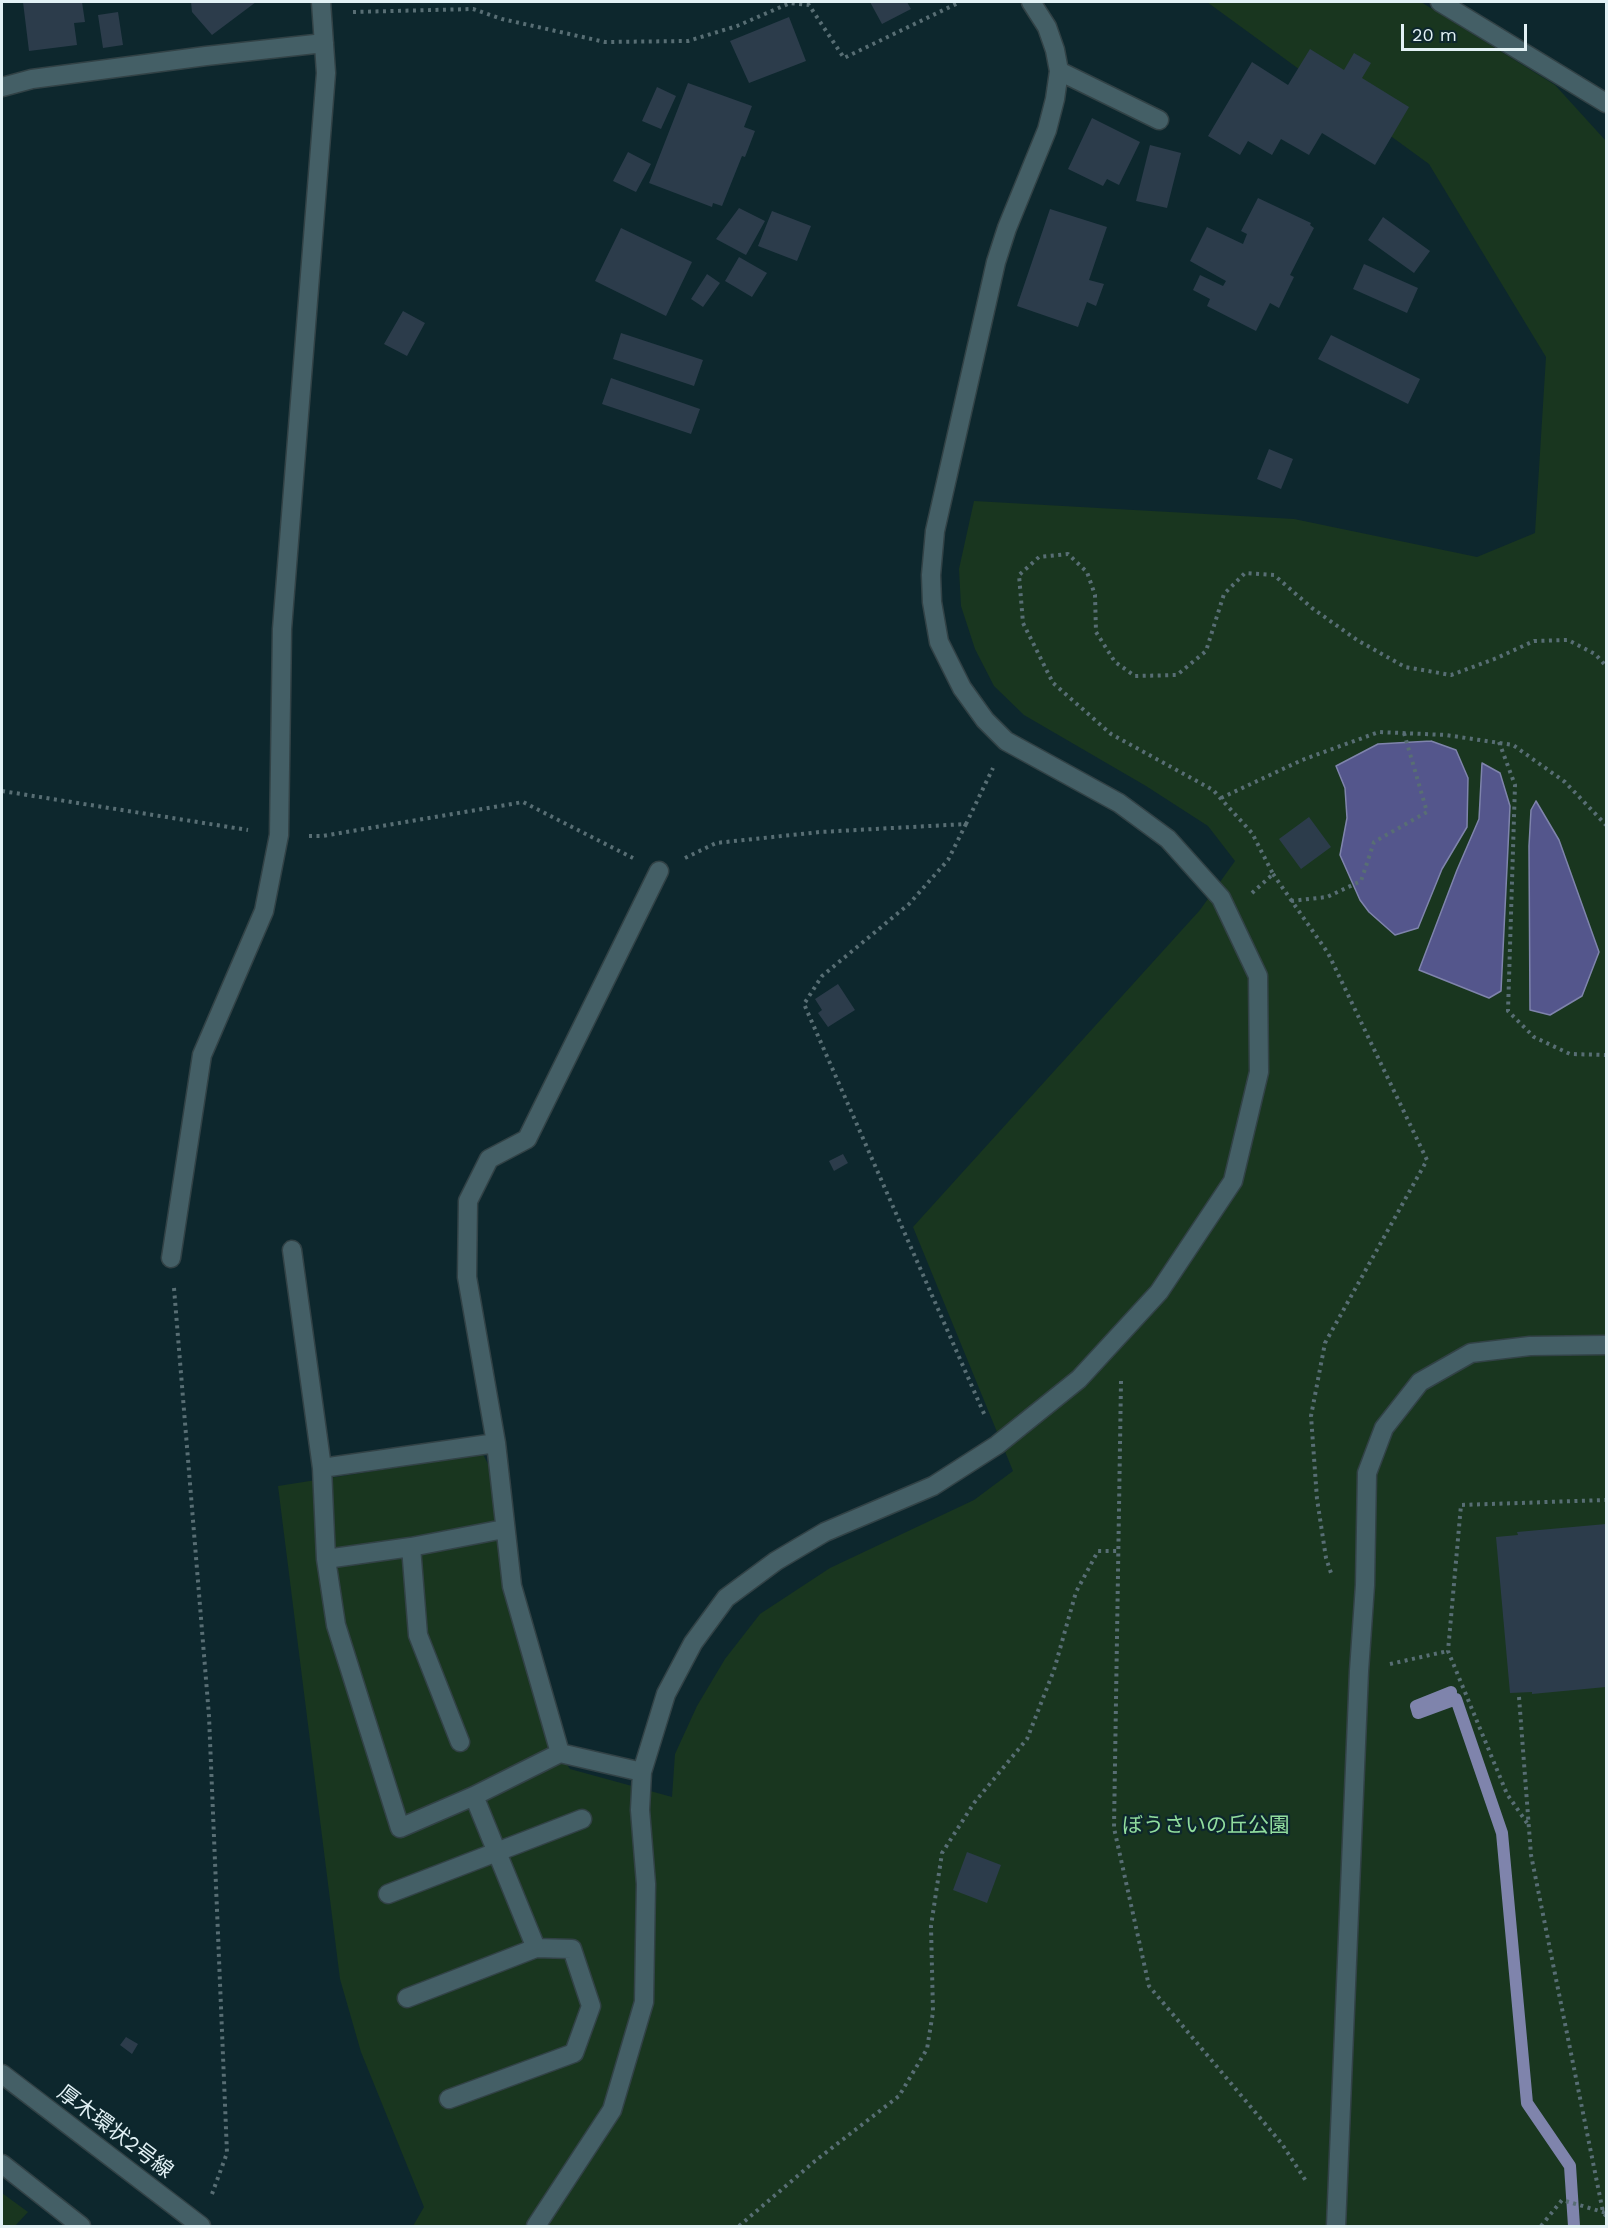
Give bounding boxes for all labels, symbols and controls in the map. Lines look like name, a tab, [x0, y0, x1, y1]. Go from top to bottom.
scale bar	[1404, 12, 1530, 50]
text: 20 m	[1412, 24, 1457, 45]
park label: ぼうさいの丘公園	[1122, 1813, 1290, 1839]
street label: 厚木環状2号線	[52, 2080, 178, 2184]

